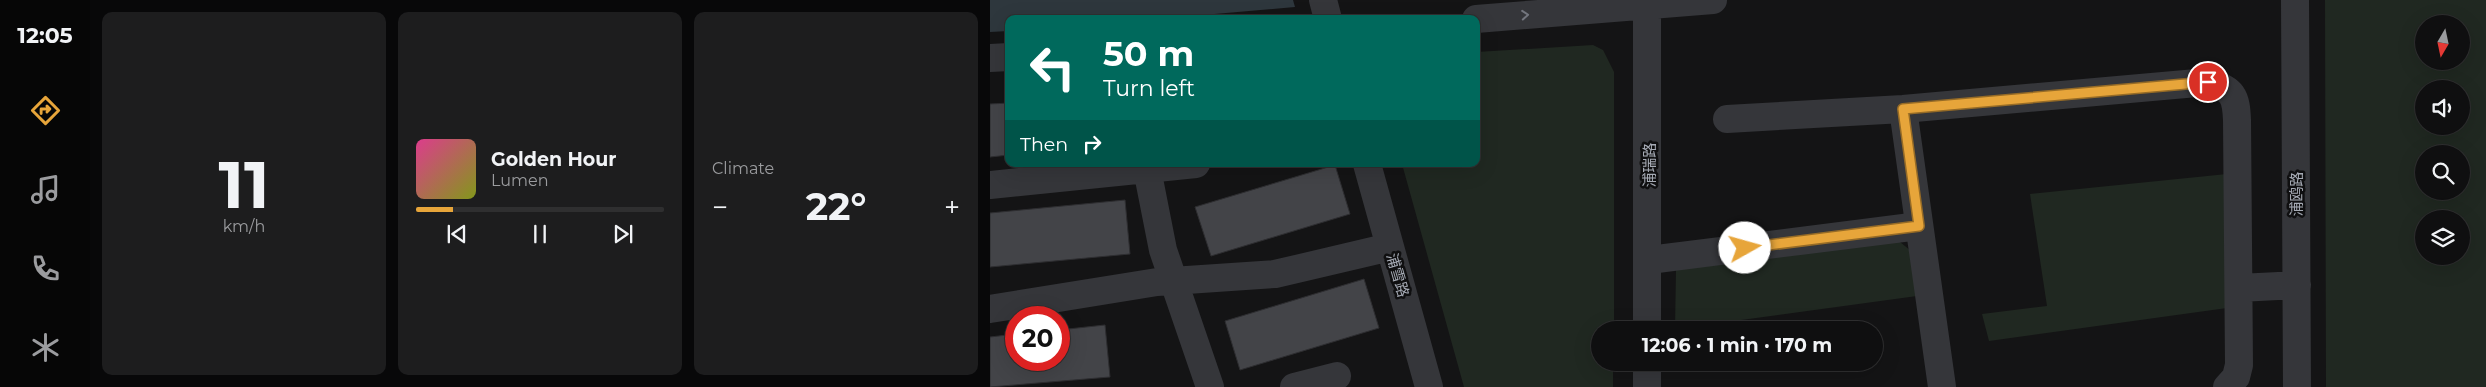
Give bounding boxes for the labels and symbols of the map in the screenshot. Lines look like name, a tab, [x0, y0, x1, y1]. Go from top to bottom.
one-way arrow	[1521, 10, 1529, 21]
north arrow	[2415, 15, 2470, 70]
pin	[2187, 61, 2229, 103]
street label: 浦瑞路	[1640, 142, 1659, 188]
street label: 浦鸥路	[2287, 171, 2306, 217]
position arrow	[1718, 221, 1770, 273]
street label: 浦雪路	[1383, 251, 1413, 299]
speed limit sign: 20	[1005, 306, 1070, 371]

